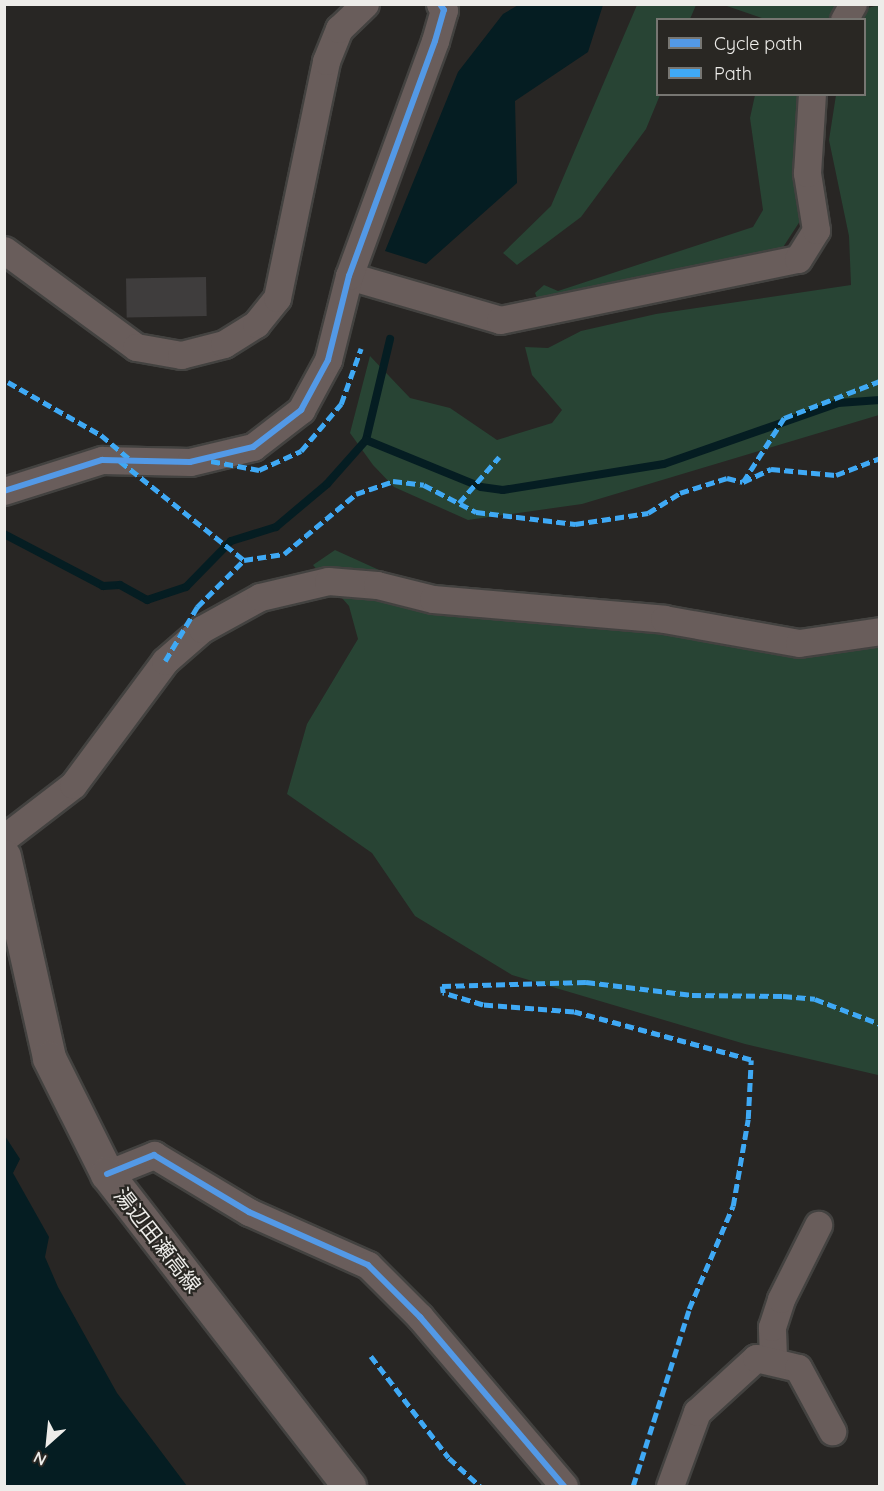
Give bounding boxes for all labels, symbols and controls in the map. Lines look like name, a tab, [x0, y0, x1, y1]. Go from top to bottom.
legend	[656, 18, 866, 96]
text: Cycle path	[714, 32, 802, 55]
text: Path	[714, 62, 752, 85]
street label: 湯辺田瀬高線	[109, 1183, 207, 1297]
north arrow	[18, 1413, 78, 1473]
text: N	[30, 1447, 50, 1471]

